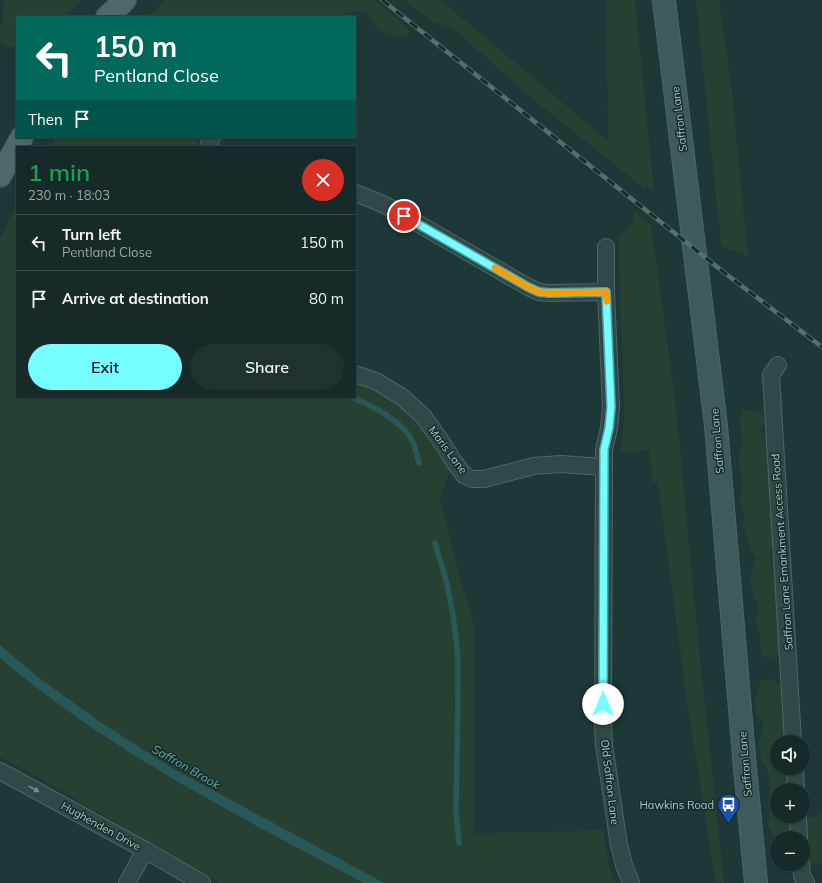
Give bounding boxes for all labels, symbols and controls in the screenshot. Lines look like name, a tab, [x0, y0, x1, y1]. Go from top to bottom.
text: 150 m	[94, 29, 177, 64]
icon: left	[28, 32, 80, 84]
text: Pentland Close	[94, 64, 219, 87]
street label: Saffron Lane	[668, 86, 690, 152]
icon: arrive	[71, 108, 93, 130]
text: Then	[28, 110, 63, 129]
text: 1 min	[28, 157, 90, 187]
button: close	[302, 159, 344, 201]
text: 230 m · 18:03	[28, 187, 110, 203]
pin	[387, 199, 421, 233]
icon: arrive	[393, 205, 415, 227]
text: Turn left	[62, 225, 121, 244]
icon: left	[28, 232, 50, 254]
text: 150 m	[300, 233, 344, 252]
text: Pentland Close	[62, 244, 152, 260]
icon: arrive	[28, 288, 50, 310]
text: Arrive at destination	[62, 289, 209, 308]
text: 80 m	[309, 289, 344, 308]
button: Exit	[28, 344, 182, 390]
button: Share	[190, 344, 344, 390]
street label: Saffron Lane	[707, 408, 727, 474]
street label: Maris Lane	[426, 423, 470, 477]
street label: Saffron Lane Emankment Access Road	[768, 453, 796, 651]
position arrow	[582, 683, 624, 725]
street label: Saffron Lane	[735, 731, 755, 797]
map controls	[770, 735, 810, 871]
button: sound	[770, 735, 810, 775]
street label: Old Saffron Lane	[598, 739, 622, 825]
water label: Saffron Brook	[149, 741, 224, 793]
button: +	[770, 783, 810, 823]
one-way arrow	[28, 786, 40, 793]
bus stop icon: Hawkins Road	[716, 792, 742, 825]
street label: Hughenden Drive	[59, 798, 143, 854]
place label: Hawkins Road	[639, 798, 714, 812]
button: −	[770, 831, 810, 871]

